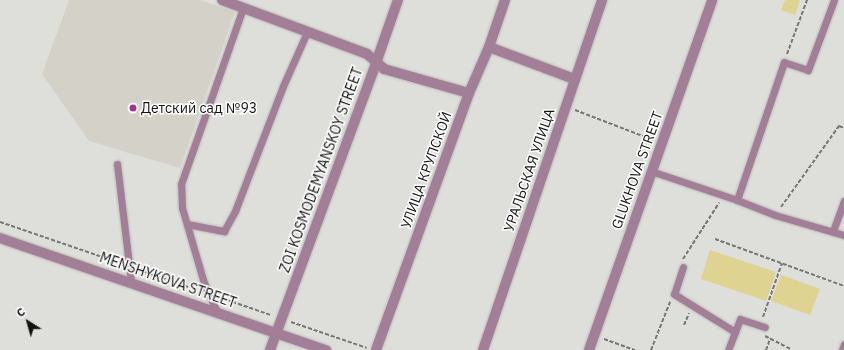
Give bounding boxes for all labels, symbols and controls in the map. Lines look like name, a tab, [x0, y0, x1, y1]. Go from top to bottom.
street label: ZOI KOSMODEMYANSKOY STREET	[276, 65, 366, 275]
place label: Детский сад №93	[141, 100, 257, 116]
marker: Детский сад №93	[128, 103, 138, 113]
street label: УРАЛЬСКАЯ УЛИЦА	[500, 106, 558, 234]
street label: УЛИЦА КРУПСКОЙ	[397, 109, 455, 231]
street label: GLUKHOVA STREET	[608, 109, 666, 231]
street label: MENSHYKOVA STREET	[97, 249, 239, 311]
north arrow	[8, 302, 48, 342]
text: С	[14, 305, 28, 320]

